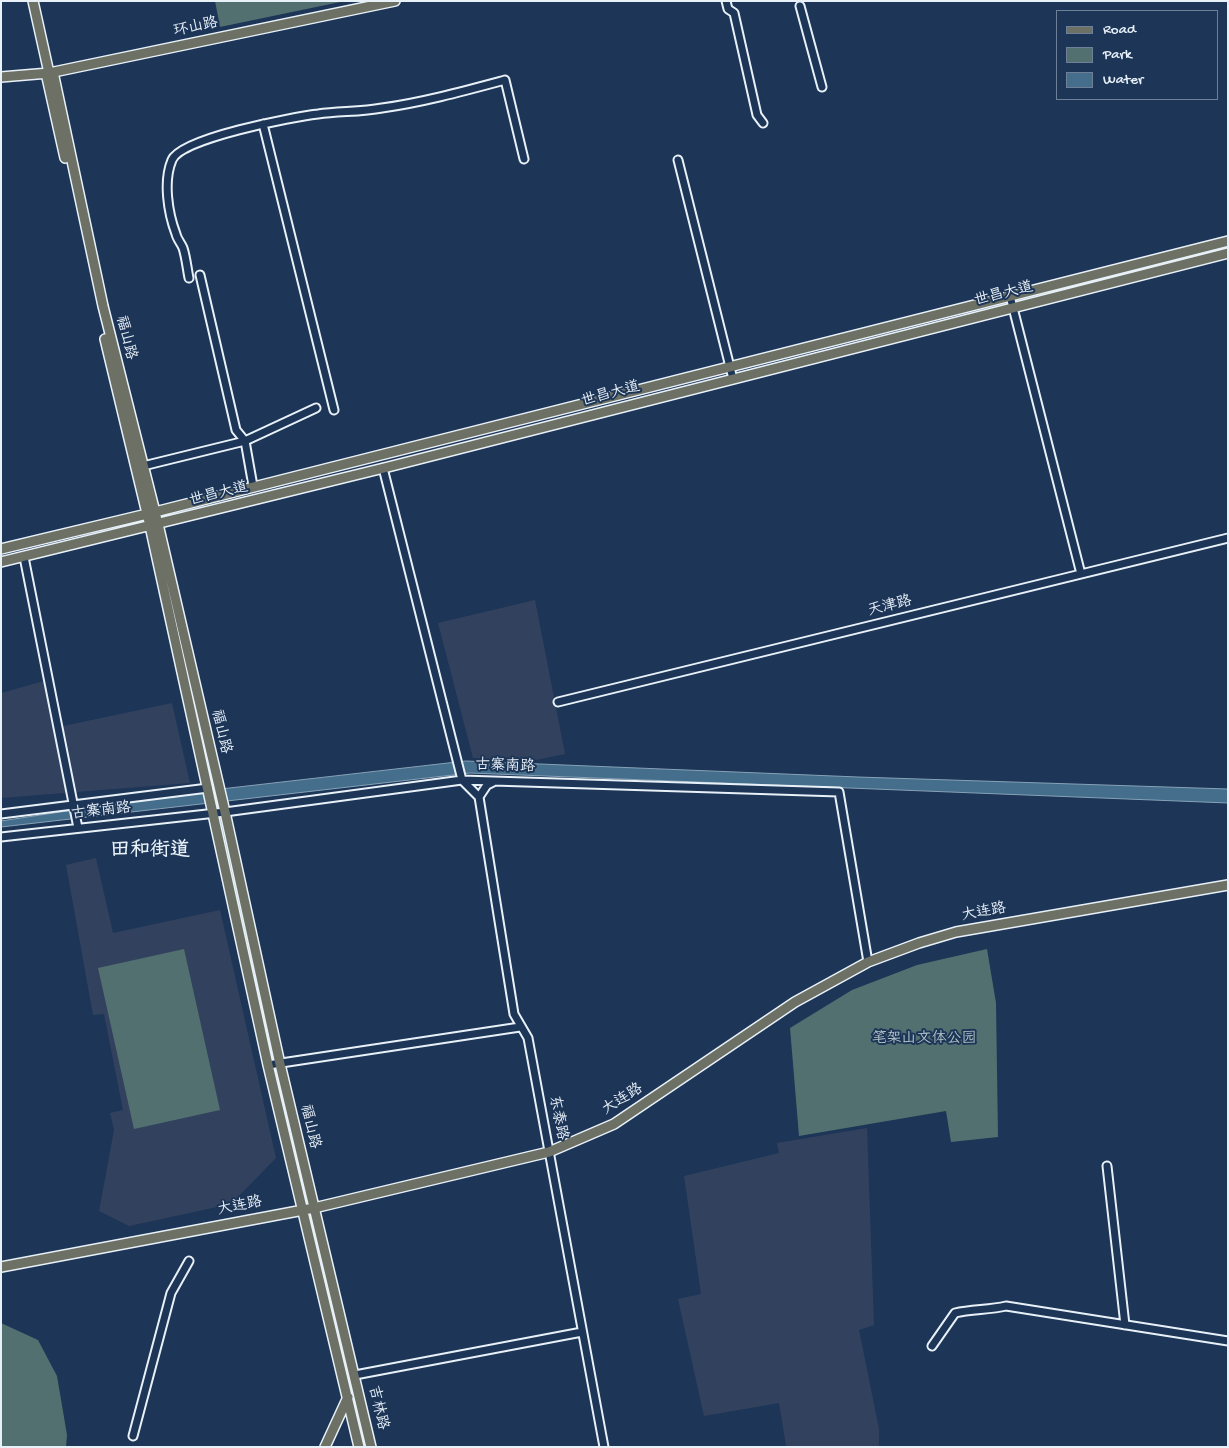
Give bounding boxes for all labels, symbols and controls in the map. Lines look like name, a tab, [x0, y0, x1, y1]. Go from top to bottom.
legend	[1056, 10, 1219, 100]
street label: 环山路	[172, 15, 220, 41]
text: Road	[1103, 21, 1136, 39]
text: Park	[1103, 46, 1132, 64]
text: Water	[1103, 71, 1143, 89]
street label: 世昌大道	[973, 279, 1035, 311]
street label: 福山路	[111, 314, 139, 362]
street label: 世昌大道	[580, 379, 642, 411]
street label: 世昌大道	[188, 479, 250, 511]
street label: 天津路	[866, 593, 914, 621]
street label: 福山路	[206, 708, 234, 756]
street label: 古寨南路	[475, 757, 535, 777]
street label: 古寨南路	[70, 800, 132, 824]
district label: 田和街道	[110, 840, 190, 864]
street label: 大连路	[960, 900, 1008, 926]
park label: 笔架山文体公园	[872, 1031, 976, 1049]
street label: 大连路	[599, 1080, 647, 1120]
street label: 东泰路	[544, 1094, 570, 1142]
street label: 福山路	[295, 1103, 323, 1151]
street label: 大连路	[216, 1194, 264, 1220]
street label: 吉林路	[363, 1384, 391, 1432]

